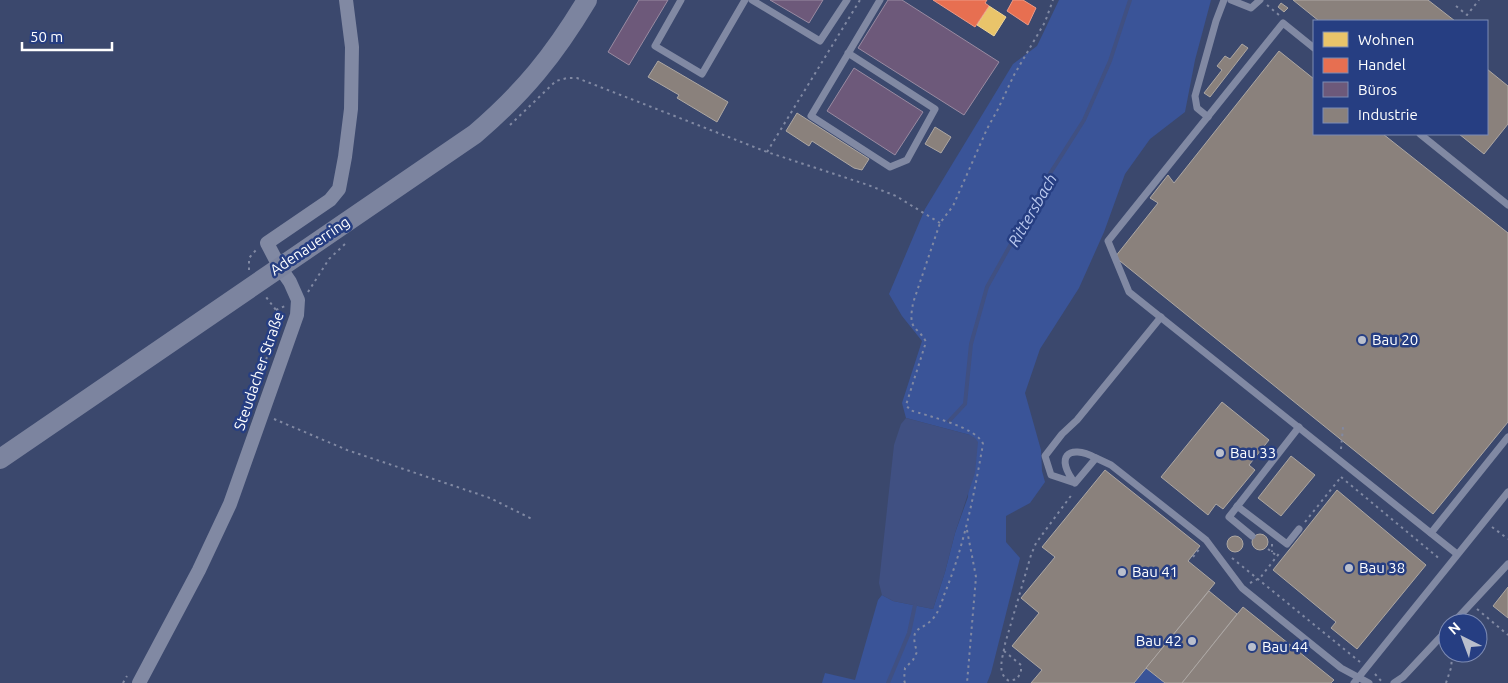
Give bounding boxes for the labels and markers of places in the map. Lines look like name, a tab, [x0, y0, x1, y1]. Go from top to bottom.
place label: Bau 20	[1372, 331, 1418, 348]
marker: Bau 20	[1356, 334, 1368, 346]
place label: Bau 33	[1230, 444, 1276, 461]
marker: Bau 33	[1214, 447, 1226, 459]
place label: Bau 38	[1359, 559, 1405, 576]
marker: Bau 38	[1343, 562, 1355, 574]
place label: Bau 41	[1132, 563, 1178, 580]
marker: Bau 41	[1116, 566, 1128, 578]
place label: Bau 42	[1136, 632, 1182, 649]
marker: Bau 42	[1186, 635, 1198, 647]
place label: Bau 44	[1262, 638, 1308, 655]
marker: Bau 44	[1246, 641, 1258, 653]

